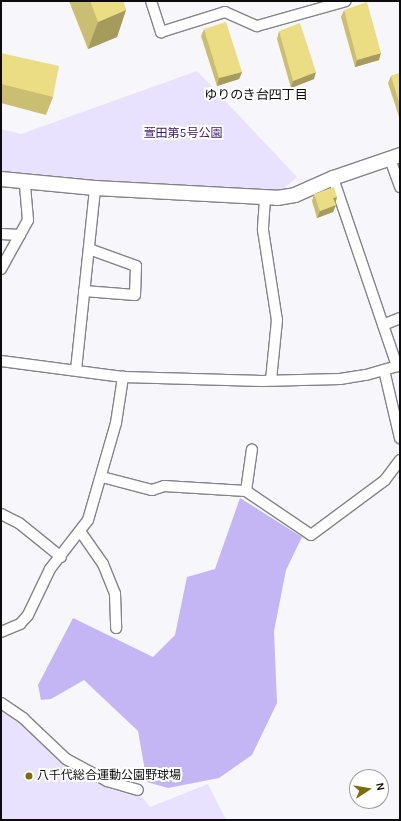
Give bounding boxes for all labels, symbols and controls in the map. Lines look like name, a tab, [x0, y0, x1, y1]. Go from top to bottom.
district label: ゆりのき台四丁目	[204, 87, 308, 103]
park label: 萱田第5号公園	[144, 127, 222, 141]
place label: 八千代総合運動公園野球場	[37, 769, 181, 783]
north arrow	[349, 769, 389, 809]
marker: 八千代総合運動公園野球場	[24, 771, 34, 781]
text: N	[373, 781, 387, 792]

